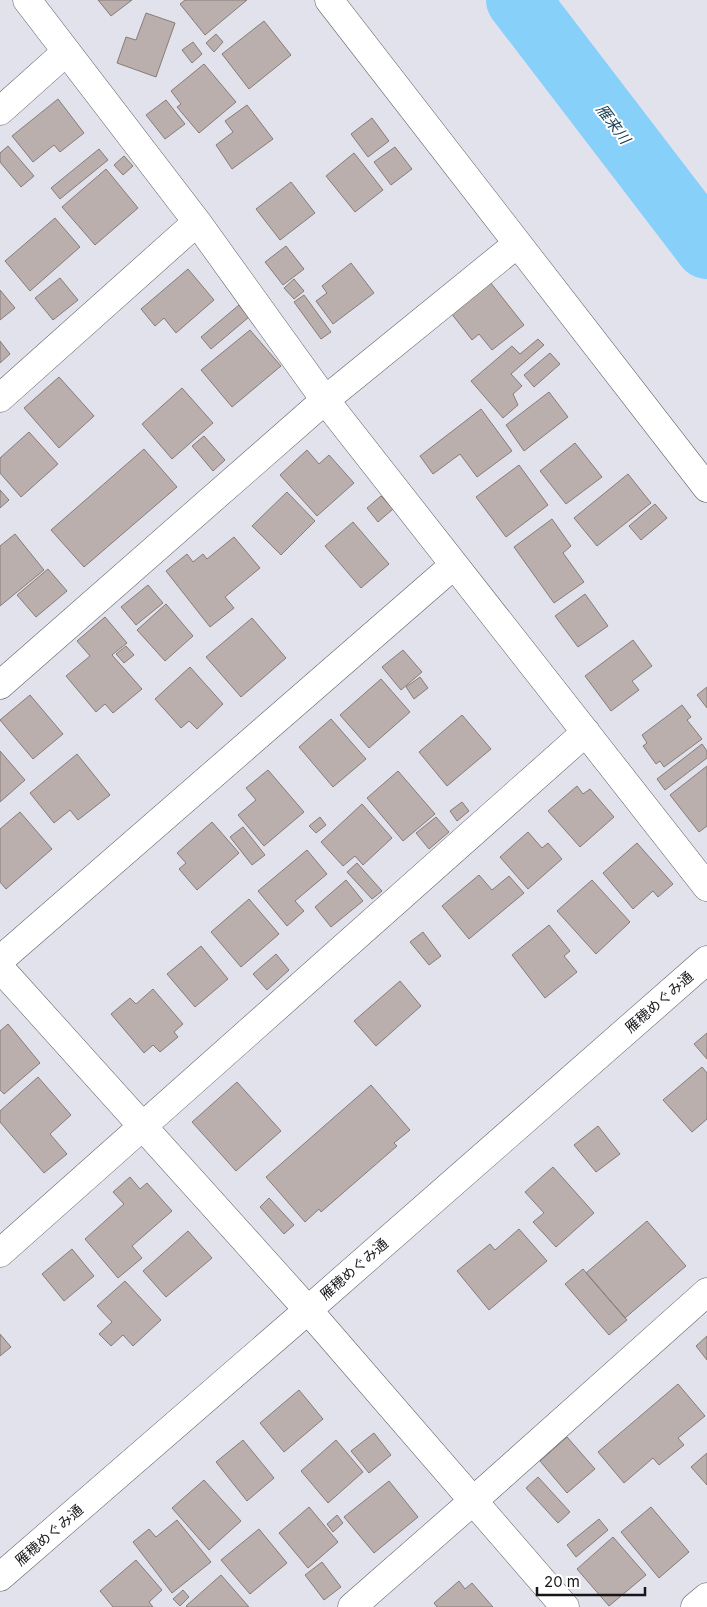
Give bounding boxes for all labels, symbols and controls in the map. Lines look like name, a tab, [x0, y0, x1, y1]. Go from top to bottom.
water label: 雁来川	[592, 100, 636, 149]
street label: 雁穂めぐみ通	[621, 968, 696, 1036]
street label: 雁穂めぐみ通	[316, 1235, 391, 1303]
street label: 雁穂めぐみ通	[11, 1501, 86, 1569]
scale bar	[537, 1564, 644, 1596]
text: 20 m	[544, 1572, 580, 1591]

